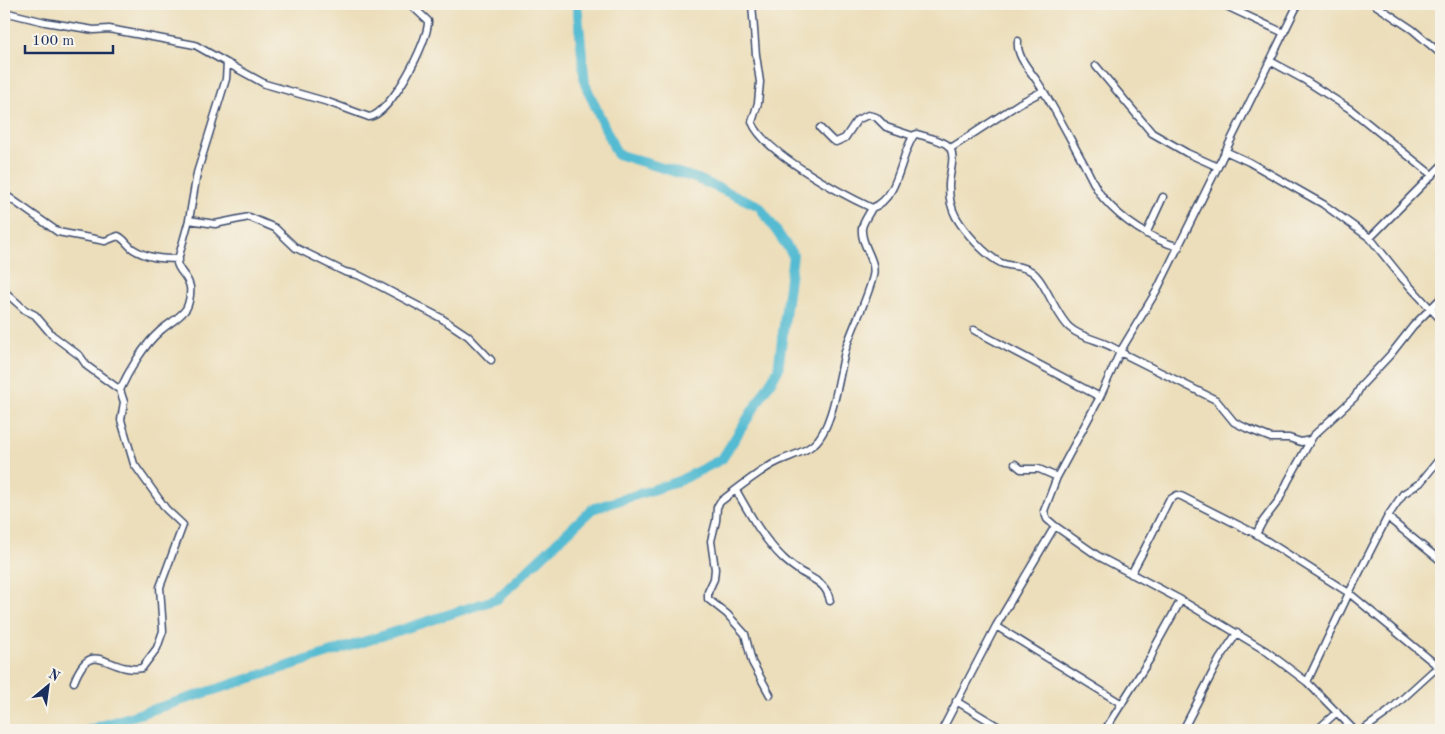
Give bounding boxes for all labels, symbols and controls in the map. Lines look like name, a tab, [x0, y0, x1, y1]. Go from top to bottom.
scale bar	[25, 22, 112, 54]
text: 100 m	[32, 34, 74, 49]
north arrow	[22, 662, 72, 712]
text: N	[46, 667, 62, 684]

